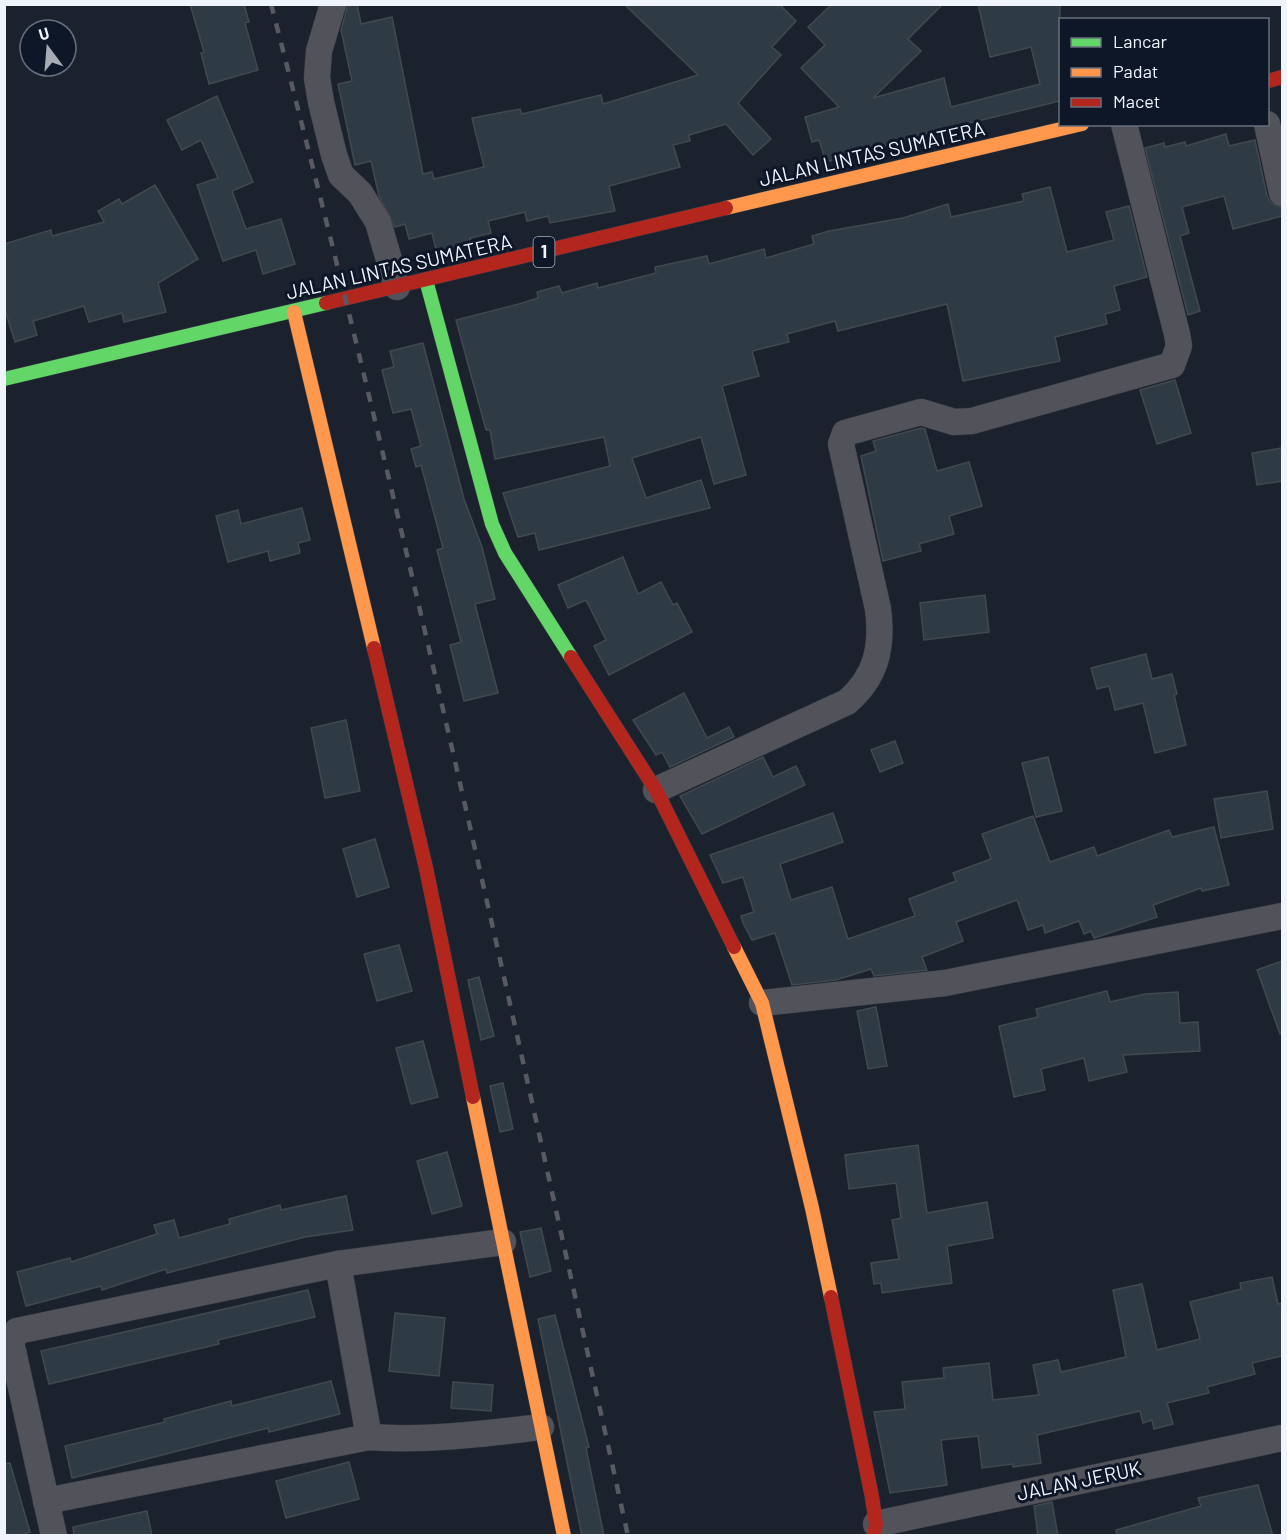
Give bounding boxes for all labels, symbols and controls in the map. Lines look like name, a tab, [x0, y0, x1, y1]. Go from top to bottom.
north arrow	[18, 18, 78, 78]
legend	[1059, 18, 1269, 126]
text: U	[36, 23, 51, 44]
text: Lancar	[1113, 30, 1168, 52]
text: Padat	[1113, 60, 1158, 82]
text: Macet	[1113, 90, 1160, 112]
street label: JALAN LINTAS SUMATERA	[756, 115, 987, 191]
street label: JALAN LINTAS SUMATERA	[283, 228, 514, 304]
road number: 1	[534, 237, 554, 267]
street label: JALAN JERUK	[1014, 1455, 1143, 1505]

